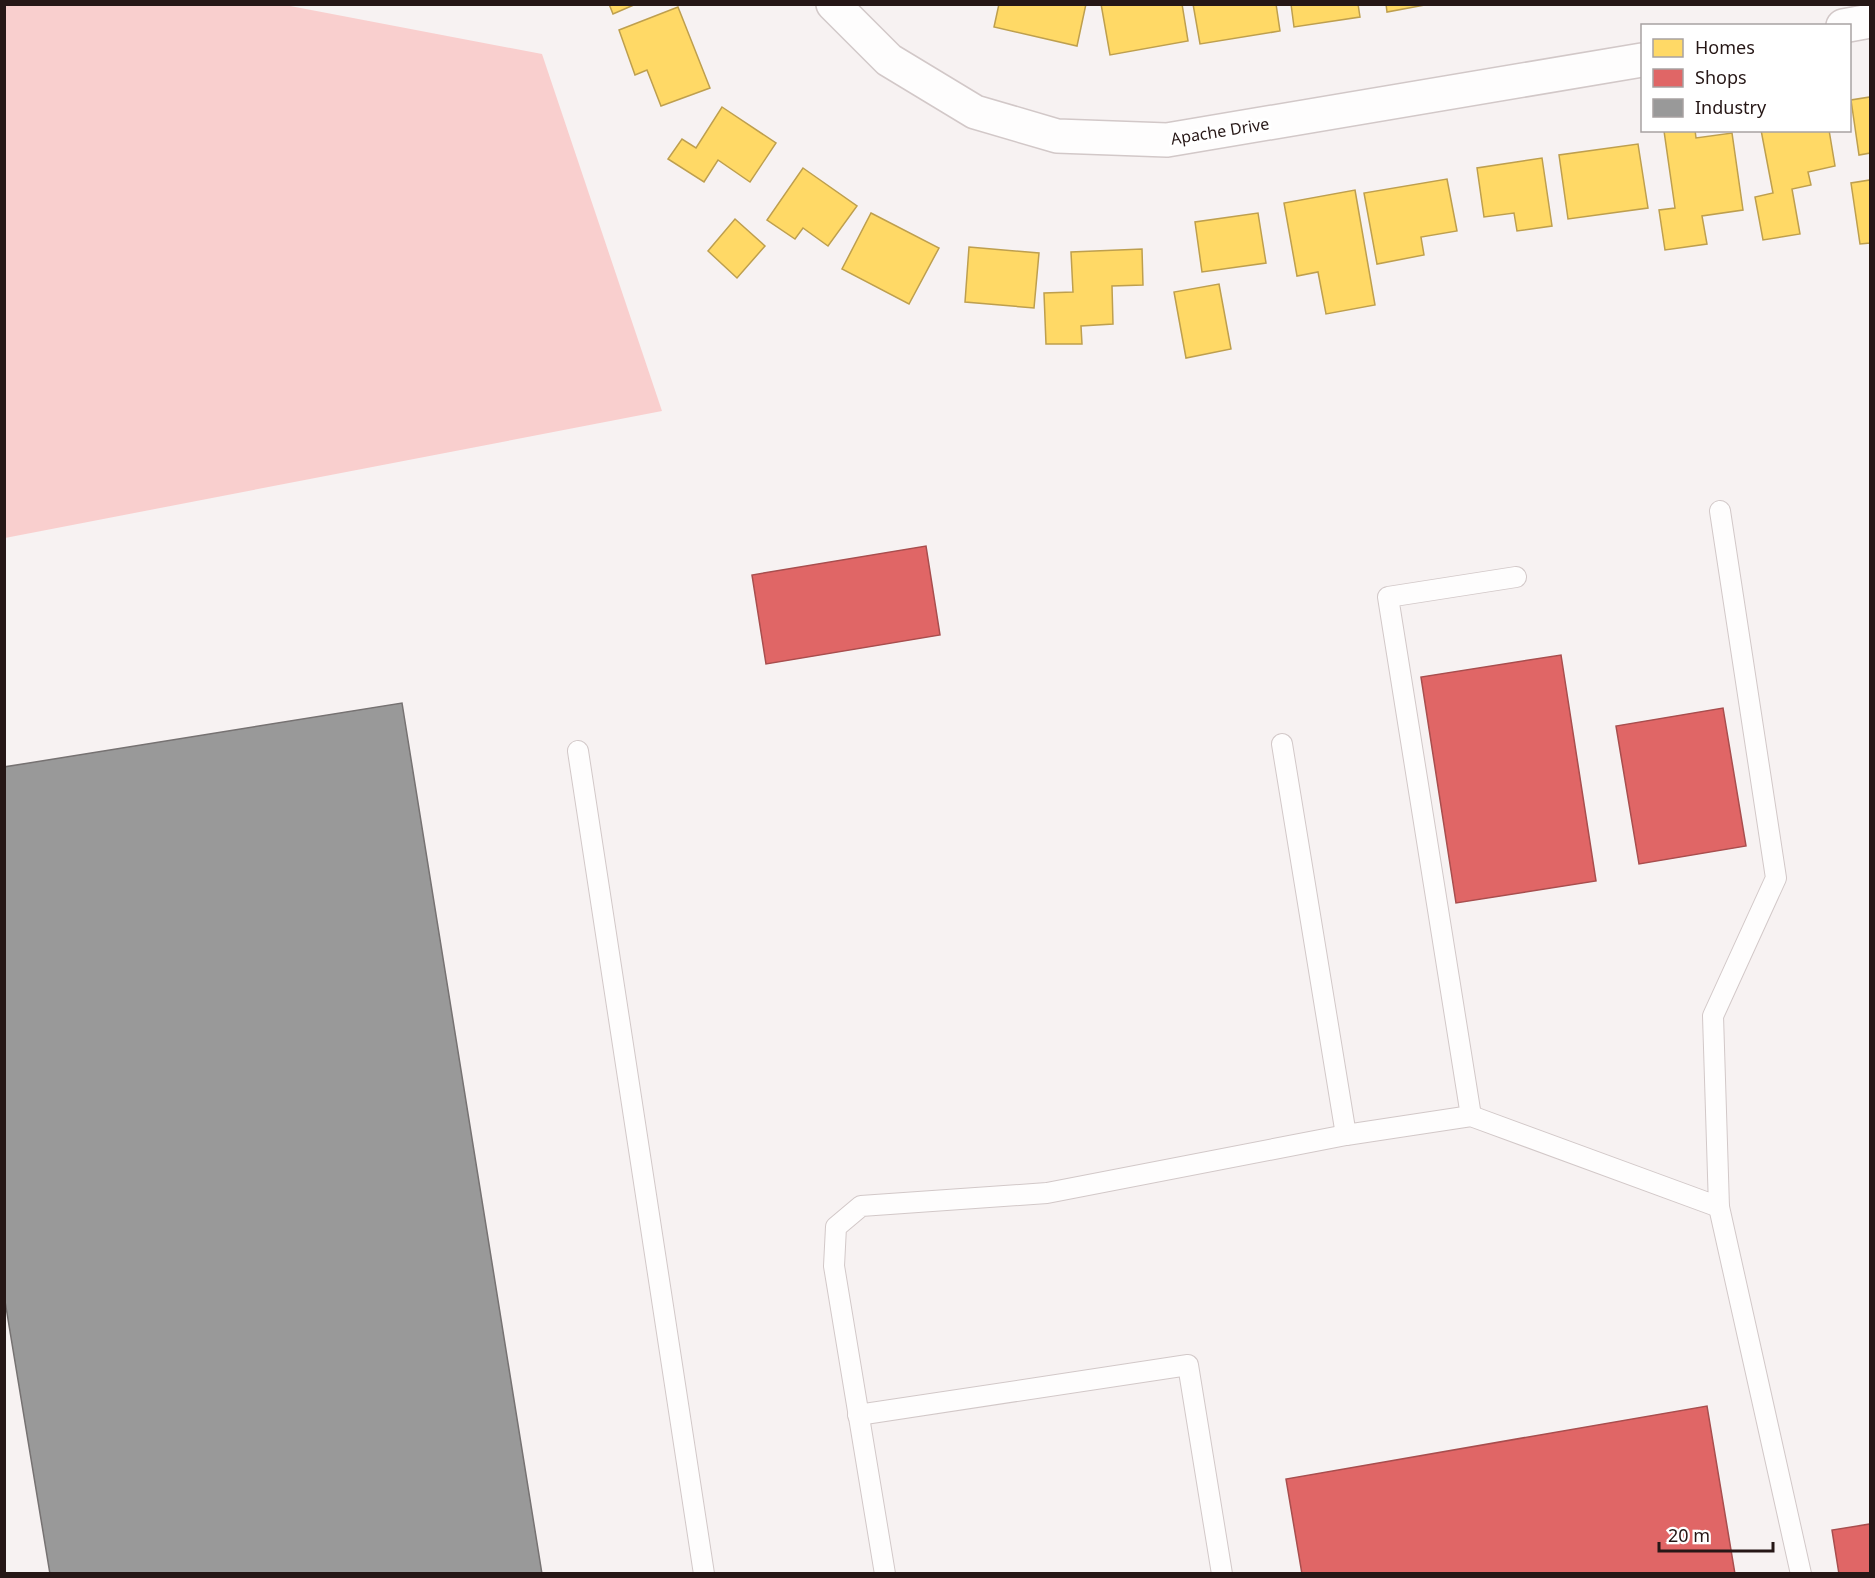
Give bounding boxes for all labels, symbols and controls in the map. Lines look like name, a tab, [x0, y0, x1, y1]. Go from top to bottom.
legend	[1641, 24, 1851, 132]
text: Homes	[1695, 35, 1755, 59]
text: Shops	[1695, 65, 1747, 89]
text: Industry	[1695, 95, 1767, 119]
street label: Apache Drive	[1169, 112, 1271, 150]
scale bar	[1659, 1515, 1773, 1553]
text: 20 m	[1668, 1523, 1710, 1547]

